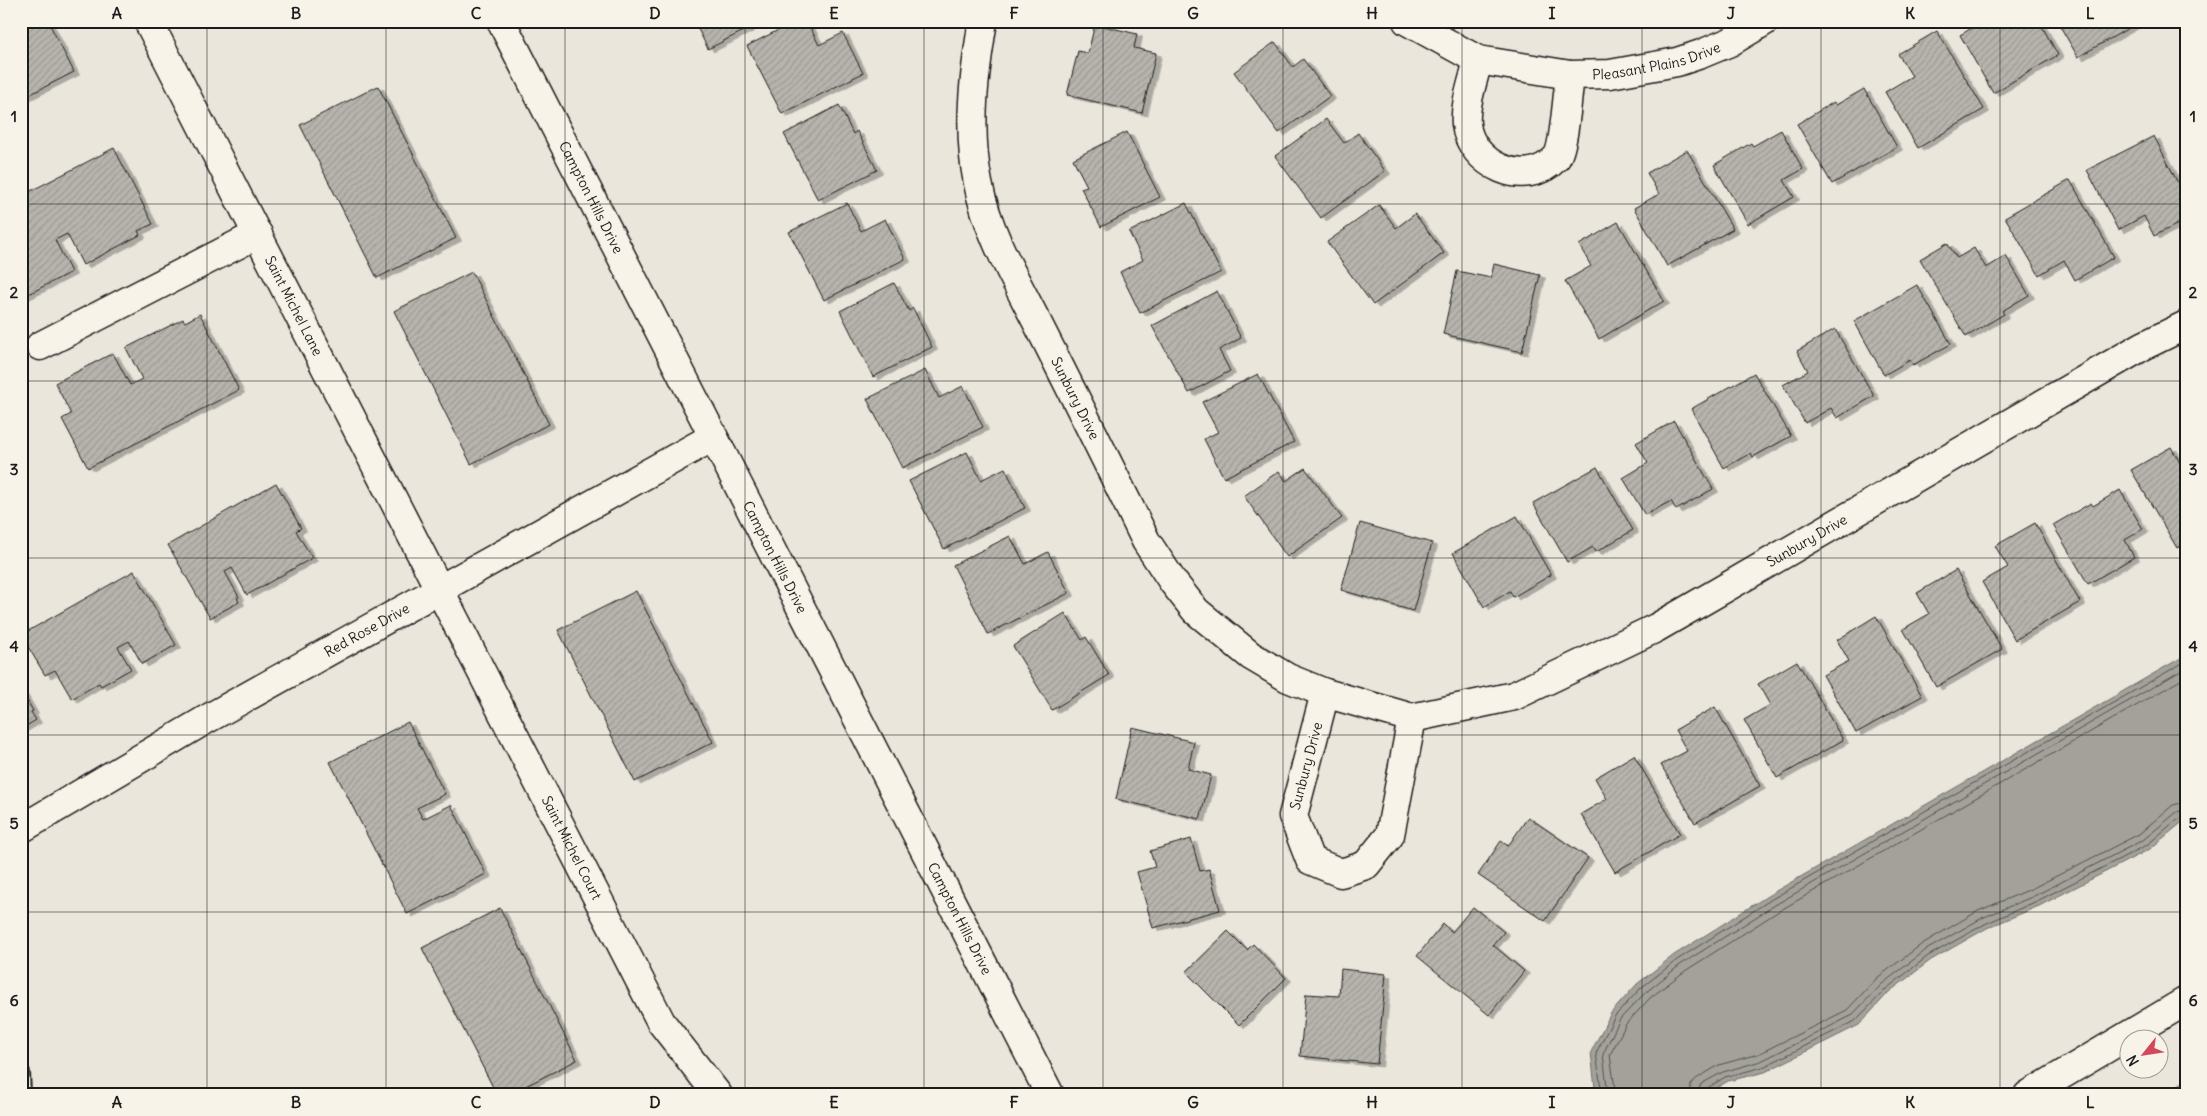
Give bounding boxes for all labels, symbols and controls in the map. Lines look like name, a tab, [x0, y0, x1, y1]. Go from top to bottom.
text: A	[112, 3, 122, 23]
text: B	[291, 3, 302, 23]
text: C	[471, 3, 482, 23]
text: D	[649, 3, 661, 23]
text: E	[829, 3, 839, 23]
text: F	[1009, 3, 1019, 23]
text: G	[1187, 3, 1199, 23]
text: H	[1366, 3, 1378, 23]
text: I	[1549, 3, 1556, 23]
text: J	[1727, 3, 1736, 23]
text: K	[1905, 3, 1915, 23]
text: L	[2086, 3, 2095, 23]
street label: Pleasant Plains Drive	[1592, 38, 1723, 83]
text: 1	[11, 106, 17, 126]
text: 1	[2190, 106, 2196, 126]
street label: Campton Hills Drive	[555, 138, 627, 256]
street label: Saint Michel Lane	[261, 253, 327, 359]
text: 2	[10, 282, 19, 302]
text: 2	[2189, 282, 2198, 302]
street label: Sunbury Drive	[1047, 354, 1104, 443]
text: 3	[9, 459, 19, 479]
text: 3	[2188, 459, 2198, 479]
street label: Campton Hills Drive	[739, 498, 811, 616]
street label: Sunbury Drive	[1763, 510, 1850, 571]
street label: Red Rose Drive	[321, 599, 413, 661]
text: 4	[9, 636, 19, 656]
text: 4	[2188, 636, 2198, 656]
street label: Sunbury Drive	[1286, 720, 1326, 812]
street label: Saint Michel Court	[538, 793, 606, 903]
text: 5	[9, 813, 19, 833]
text: 5	[2188, 813, 2198, 833]
street label: Campton Hills Drive	[924, 859, 996, 978]
text: 6	[9, 990, 19, 1010]
text: 6	[2188, 990, 2198, 1010]
north arrow	[2120, 1028, 2170, 1078]
text: N	[2123, 1052, 2143, 1069]
text: A	[112, 1092, 122, 1112]
text: B	[291, 1092, 302, 1112]
text: C	[471, 1092, 482, 1112]
text: D	[649, 1092, 661, 1112]
text: E	[829, 1092, 839, 1112]
text: F	[1009, 1092, 1019, 1112]
text: G	[1187, 1092, 1199, 1112]
text: H	[1366, 1092, 1378, 1112]
text: I	[1549, 1092, 1556, 1112]
text: J	[1727, 1092, 1736, 1112]
text: K	[1905, 1092, 1915, 1112]
text: L	[2086, 1092, 2095, 1112]

